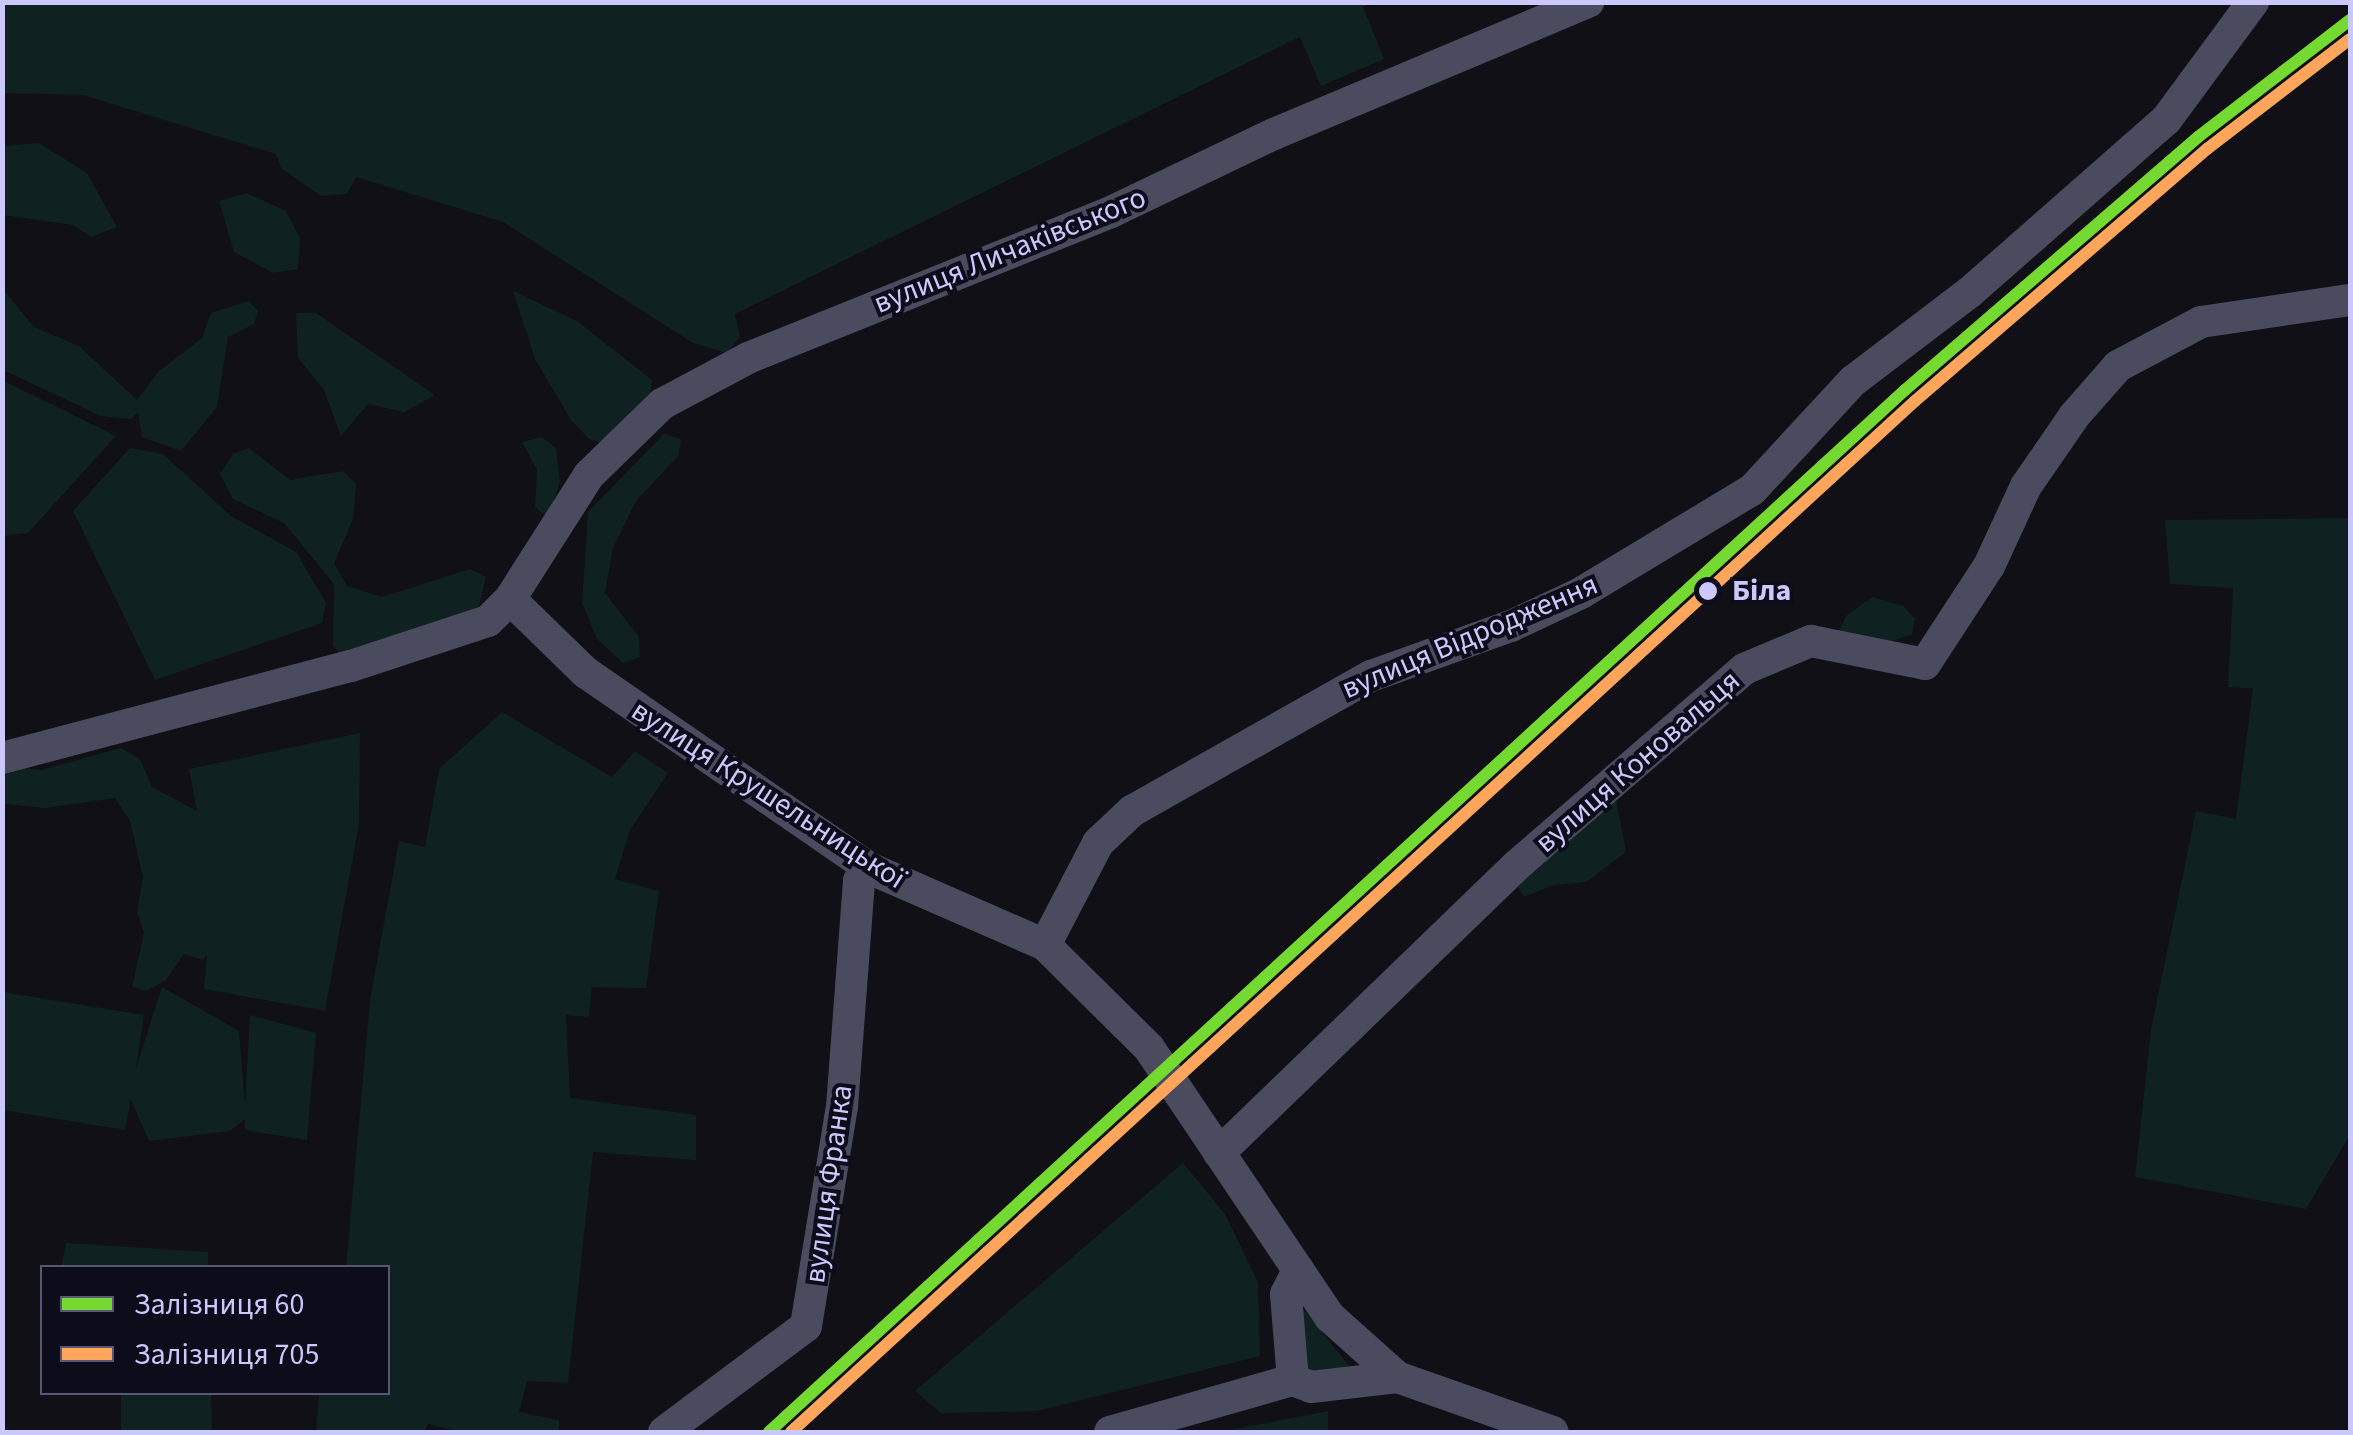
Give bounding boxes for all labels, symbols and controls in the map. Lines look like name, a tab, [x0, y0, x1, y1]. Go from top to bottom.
street label: вулиця Личаківського	[869, 180, 1151, 322]
street label: вулиця Відродження	[1337, 567, 1603, 707]
place label: Біла	[1732, 573, 1791, 609]
marker: Біла	[1693, 576, 1723, 606]
street label: вулиця Коновальця	[1528, 663, 1748, 861]
street label: вулиця Крушельницької	[624, 693, 912, 897]
street label: вулиця Франка	[797, 1083, 861, 1285]
legend	[40, 1265, 390, 1395]
text: Залізниця 60	[134, 1283, 304, 1326]
text: Залізниця 705	[134, 1333, 319, 1376]

